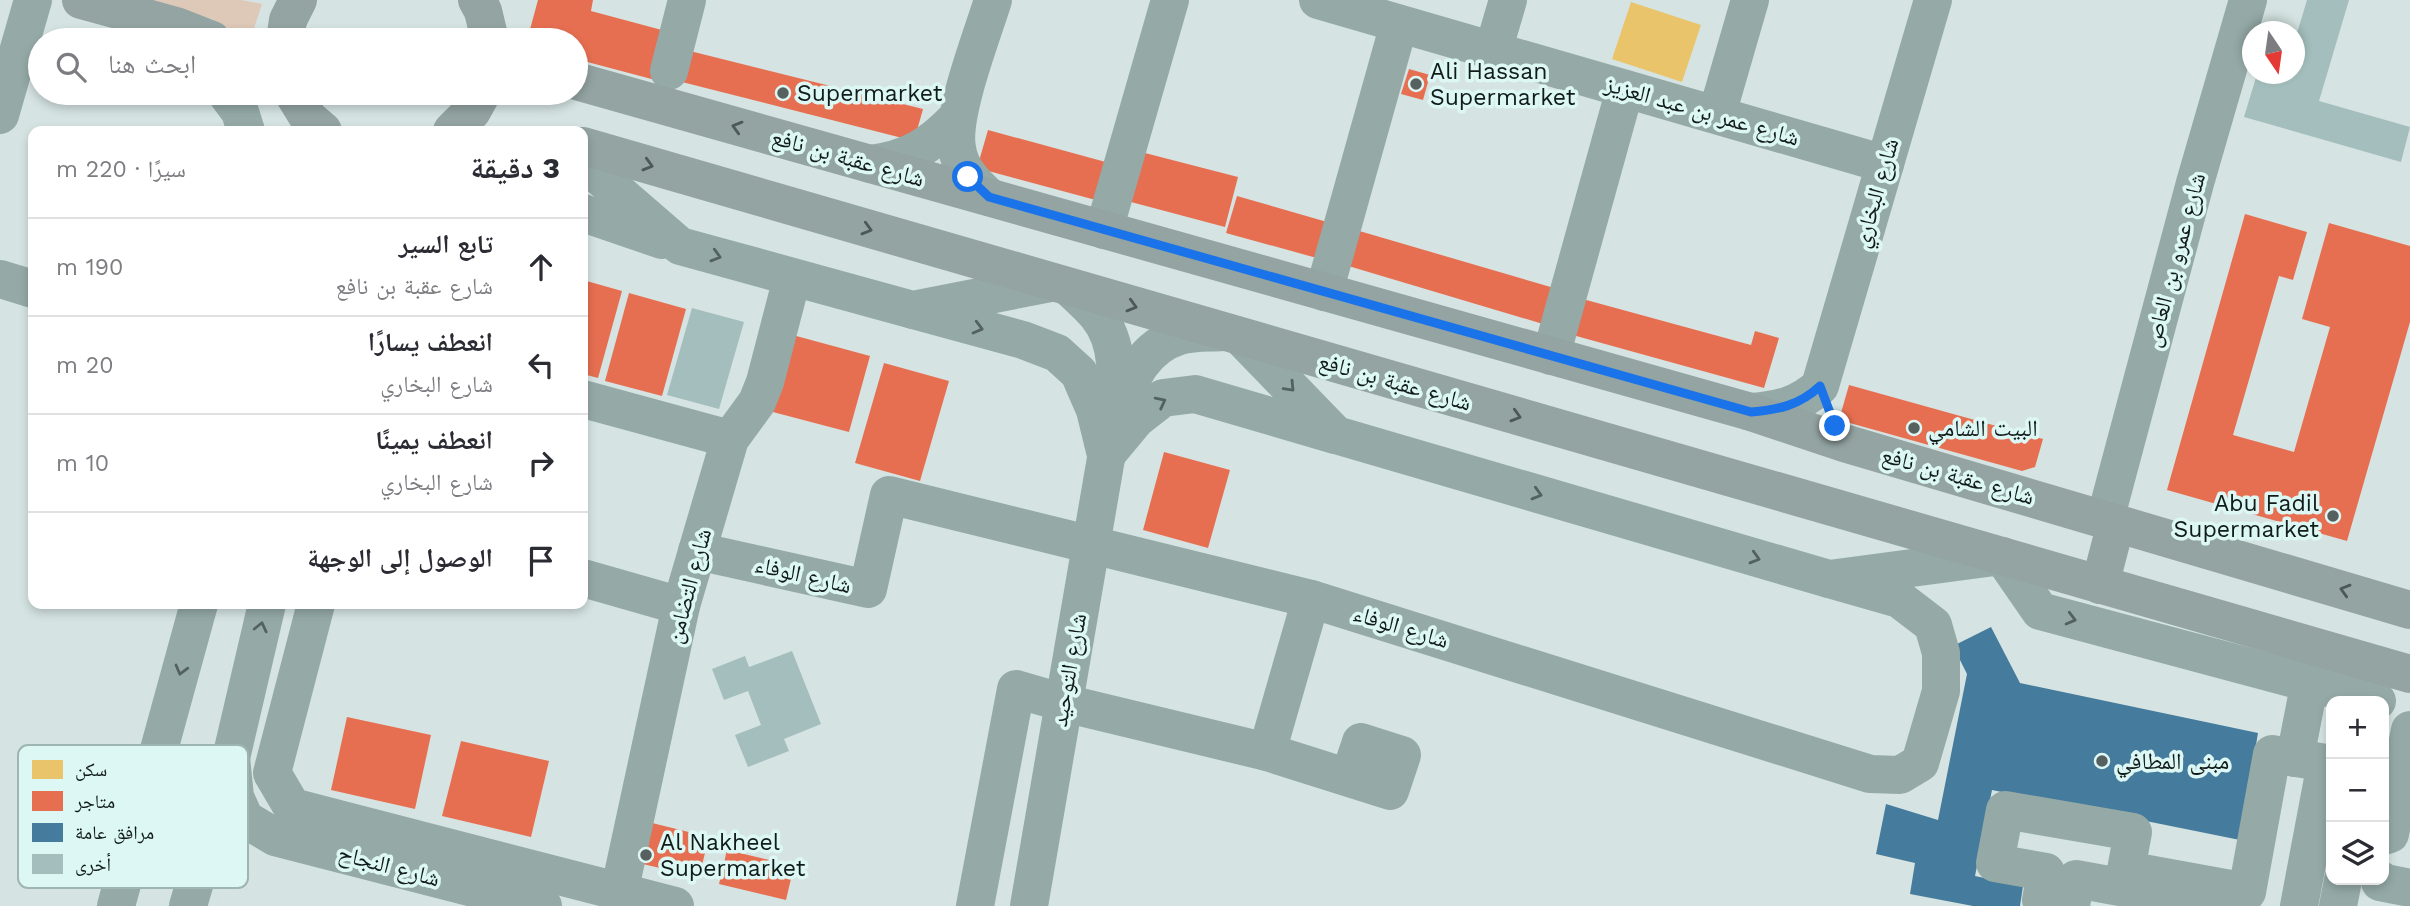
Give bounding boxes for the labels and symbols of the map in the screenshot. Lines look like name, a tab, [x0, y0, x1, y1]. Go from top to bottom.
north arrow	[2242, 21, 2305, 84]
place label: Ali Hassan Supermarket	[1430, 58, 1576, 111]
street label: شارع عمر بن عبد العزيز	[1601, 70, 1802, 153]
marker: Ali Hassan Supermarket	[1408, 76, 1424, 92]
place label: Supermarket	[797, 80, 943, 107]
marker: Supermarket	[775, 85, 791, 101]
one-way arrow	[731, 120, 743, 135]
street label: شارع عقبة بن نافع	[768, 123, 927, 194]
street label: شارع البخاري	[1847, 135, 1909, 252]
one-way arrow	[642, 157, 654, 171]
route start	[952, 161, 983, 192]
street label: شارع عمرو بن العاص	[2139, 170, 2212, 350]
one-way arrow	[860, 220, 872, 235]
one-way arrow	[710, 248, 722, 262]
one-way arrow	[1126, 298, 1138, 312]
one-way arrow	[972, 320, 984, 335]
street label: شارع عقبة بن نافع	[1315, 347, 1474, 418]
one-way arrow	[1281, 379, 1294, 392]
one-way arrow	[1154, 397, 1166, 411]
one-way arrow	[1509, 408, 1521, 423]
route end	[1819, 410, 1850, 441]
place label: البيت الشامي	[1928, 415, 2038, 446]
marker: البيت الشامي	[1906, 420, 1922, 436]
street label: شارع عقبة بن نافع	[1878, 441, 2037, 512]
one-way arrow	[1531, 486, 1543, 500]
place label: Abu Fadil Supermarket	[2174, 490, 2319, 543]
marker: Abu Fadil Supermarket	[2325, 508, 2341, 524]
street label: شارع التضامن	[661, 526, 718, 647]
one-way arrow	[1749, 549, 1761, 564]
street label: شارع الوفاء	[752, 551, 854, 600]
one-way arrow	[2339, 584, 2351, 599]
street label: شارع الوفاء	[1350, 600, 1452, 655]
street label: شارع التوحيد	[1046, 611, 1093, 729]
one-way arrow	[2065, 611, 2077, 625]
one-way arrow	[253, 621, 267, 633]
one-way arrow	[175, 663, 189, 675]
legend	[18, 745, 248, 888]
place label: مبنى المطافي	[2116, 748, 2229, 779]
marker: مبنى المطافي	[2094, 753, 2110, 769]
text: سكن	[75, 758, 107, 781]
text: متاجر	[74, 790, 115, 813]
text: مرافق عامة	[75, 821, 154, 844]
place label: Al Nakheel Supermarket	[660, 829, 806, 882]
street label: شارع النجاح	[335, 839, 443, 894]
marker: Al Nakheel Supermarket	[638, 847, 654, 863]
text: أخرى	[75, 853, 111, 876]

